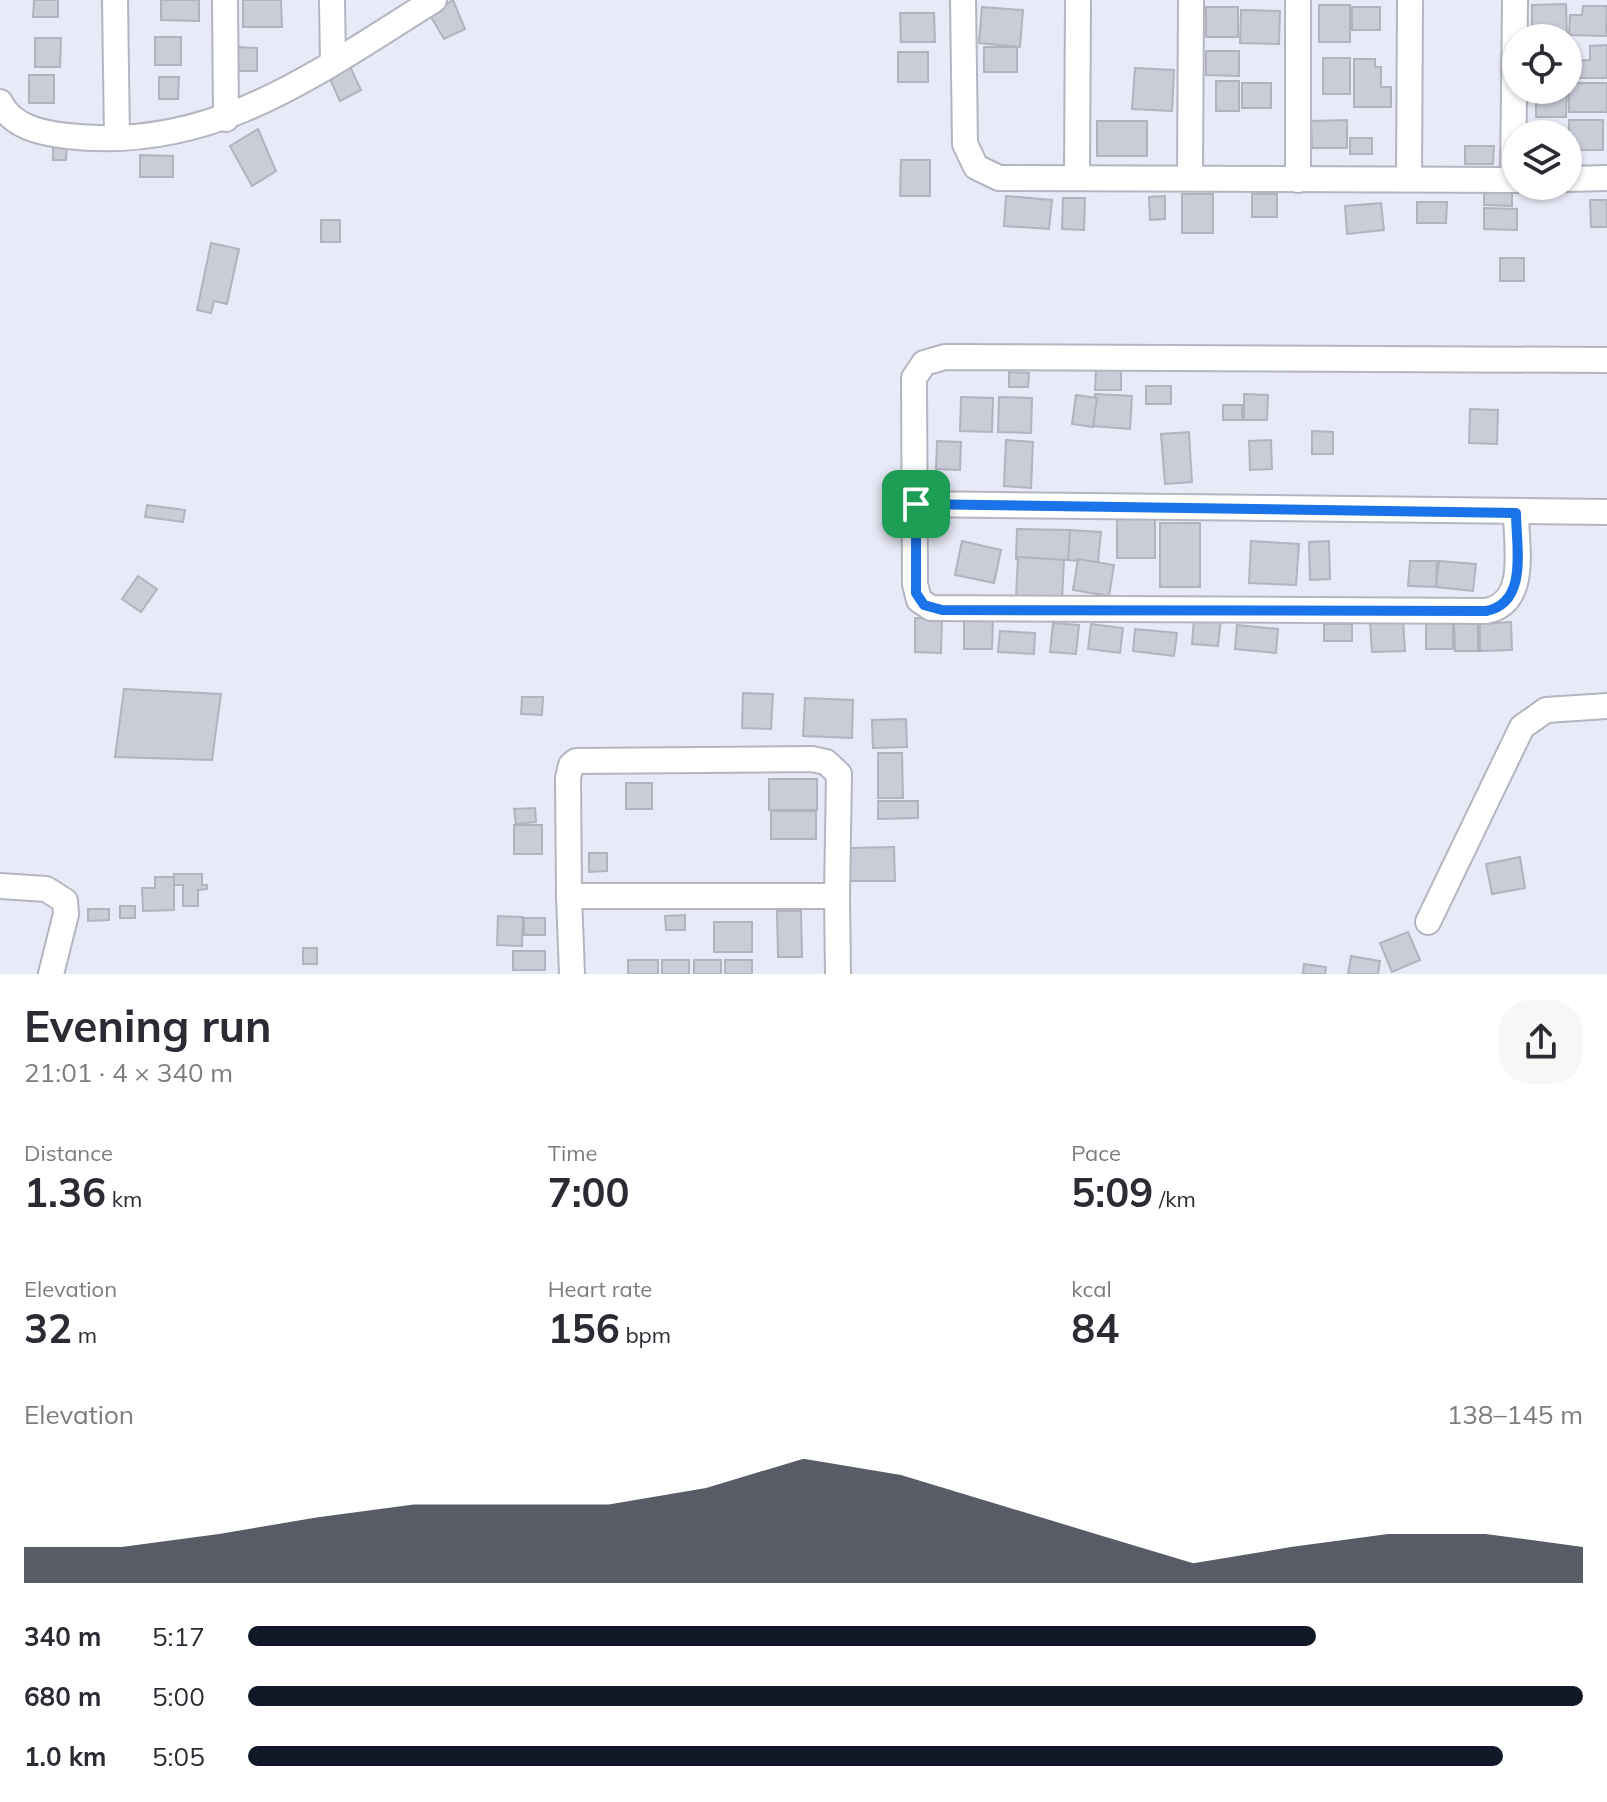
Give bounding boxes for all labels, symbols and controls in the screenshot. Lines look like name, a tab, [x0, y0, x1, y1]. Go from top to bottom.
map controls	[1502, 24, 1582, 200]
button: locate	[1502, 24, 1582, 104]
button: layers	[1502, 120, 1582, 200]
pin	[882, 470, 950, 538]
icon: arrive	[894, 482, 938, 526]
text: Evening run	[24, 998, 271, 1053]
button: share	[1499, 1000, 1583, 1084]
text: 21:01 · 4 × 340 m	[24, 1056, 233, 1089]
text: Distance	[24, 1139, 113, 1167]
text: Time	[548, 1139, 597, 1167]
text: Pace	[1071, 1139, 1121, 1167]
text: 1.36	[24, 1167, 106, 1217]
text: 7:00	[548, 1167, 630, 1217]
text: 5:09	[1071, 1167, 1153, 1217]
text: km	[106, 1185, 142, 1213]
text: /km	[1153, 1185, 1196, 1213]
text: Elevation	[24, 1275, 117, 1303]
text: Heart rate	[548, 1275, 652, 1303]
text: kcal	[1071, 1275, 1112, 1303]
text: 32	[24, 1303, 72, 1353]
text: 156	[548, 1303, 620, 1353]
text: 84	[1071, 1303, 1119, 1353]
text: m	[72, 1321, 97, 1349]
text: bpm	[620, 1321, 671, 1349]
text: Elevation	[24, 1398, 134, 1431]
text: 138–145 m	[1447, 1398, 1583, 1431]
text: 340 m	[24, 1620, 101, 1653]
text: 5:17	[152, 1620, 205, 1653]
text: 680 m	[24, 1680, 101, 1713]
text: 5:00	[152, 1680, 205, 1713]
text: 1.0 km	[24, 1740, 107, 1773]
text: 5:05	[152, 1740, 205, 1773]

